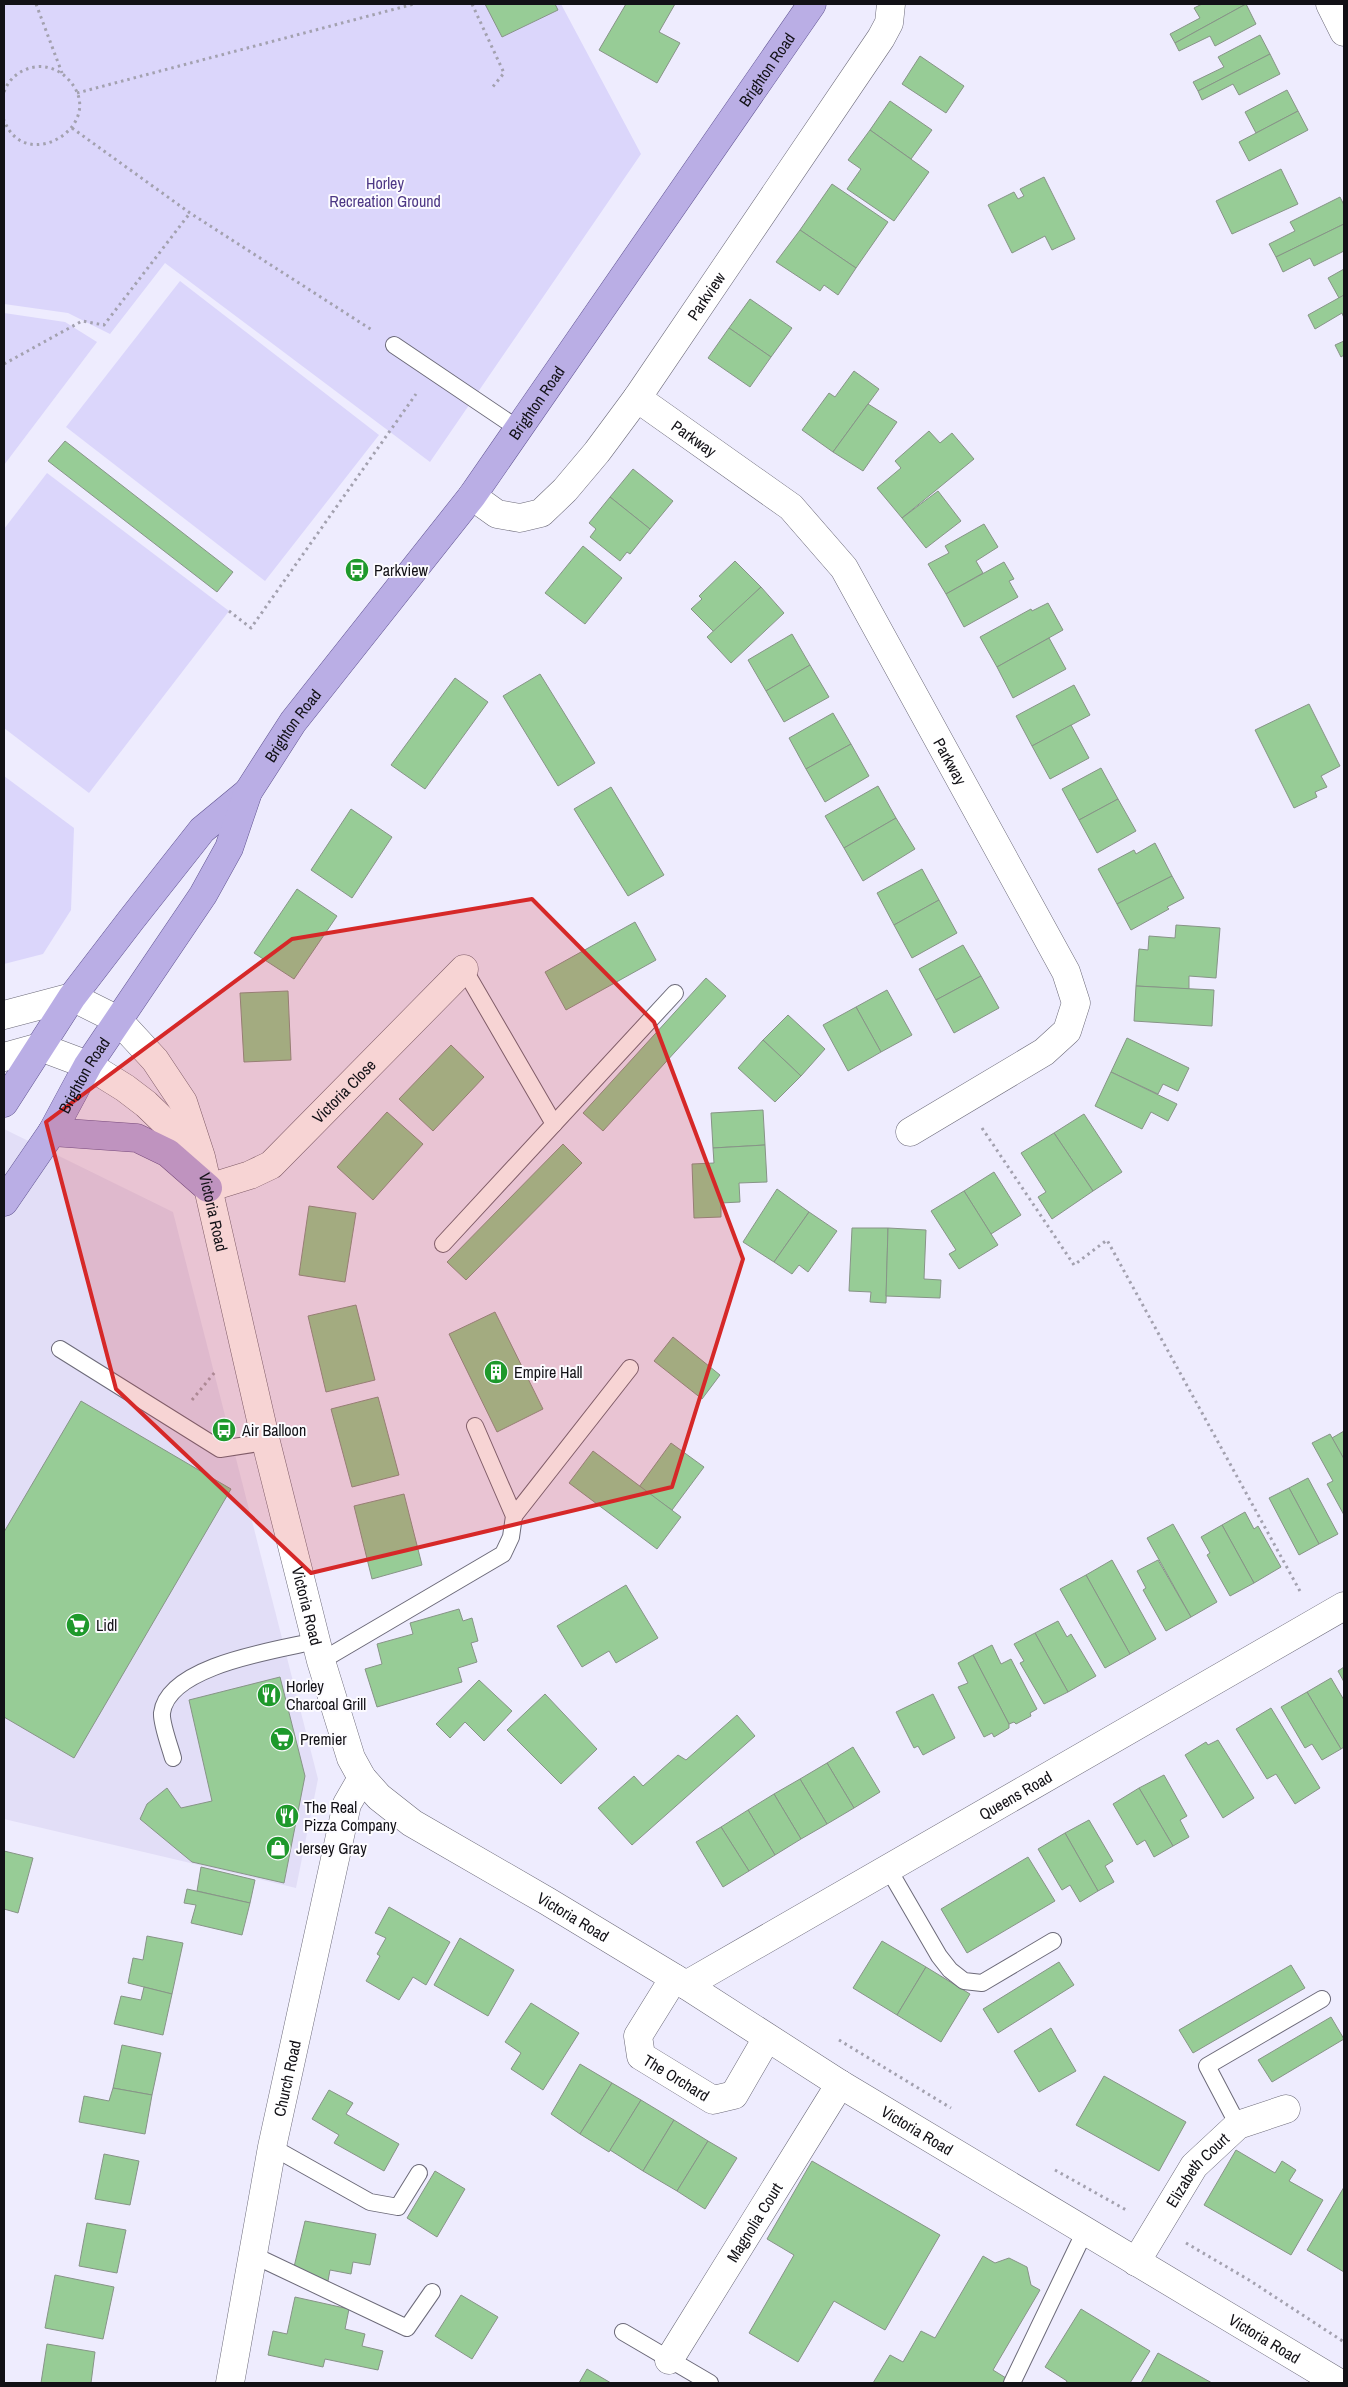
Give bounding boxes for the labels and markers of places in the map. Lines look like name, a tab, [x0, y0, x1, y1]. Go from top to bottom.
bus stop icon: Parkview	[344, 557, 370, 583]
place label: Parkview	[374, 559, 428, 581]
building icon: Empire Hall	[483, 1359, 509, 1385]
place label: Empire Hall	[514, 1361, 583, 1383]
bus stop icon: Air Balloon	[211, 1417, 237, 1443]
place label: Air Balloon	[241, 1419, 306, 1441]
supermarket icon: Lidl	[65, 1612, 91, 1638]
place label: Lidl	[96, 1614, 117, 1636]
place label: Horley Charcoal Grill	[286, 1675, 366, 1715]
restaurant icon: Horley Charcoal Grill	[256, 1682, 282, 1708]
supermarket icon: Premier	[269, 1726, 295, 1752]
place label: Premier	[300, 1728, 347, 1750]
place label: The Real Pizza Company	[304, 1796, 397, 1836]
restaurant icon: The Real Pizza Company	[274, 1803, 300, 1829]
shop icon: Jersey Gray	[265, 1835, 291, 1861]
place label: Jersey Gray	[296, 1837, 367, 1859]

